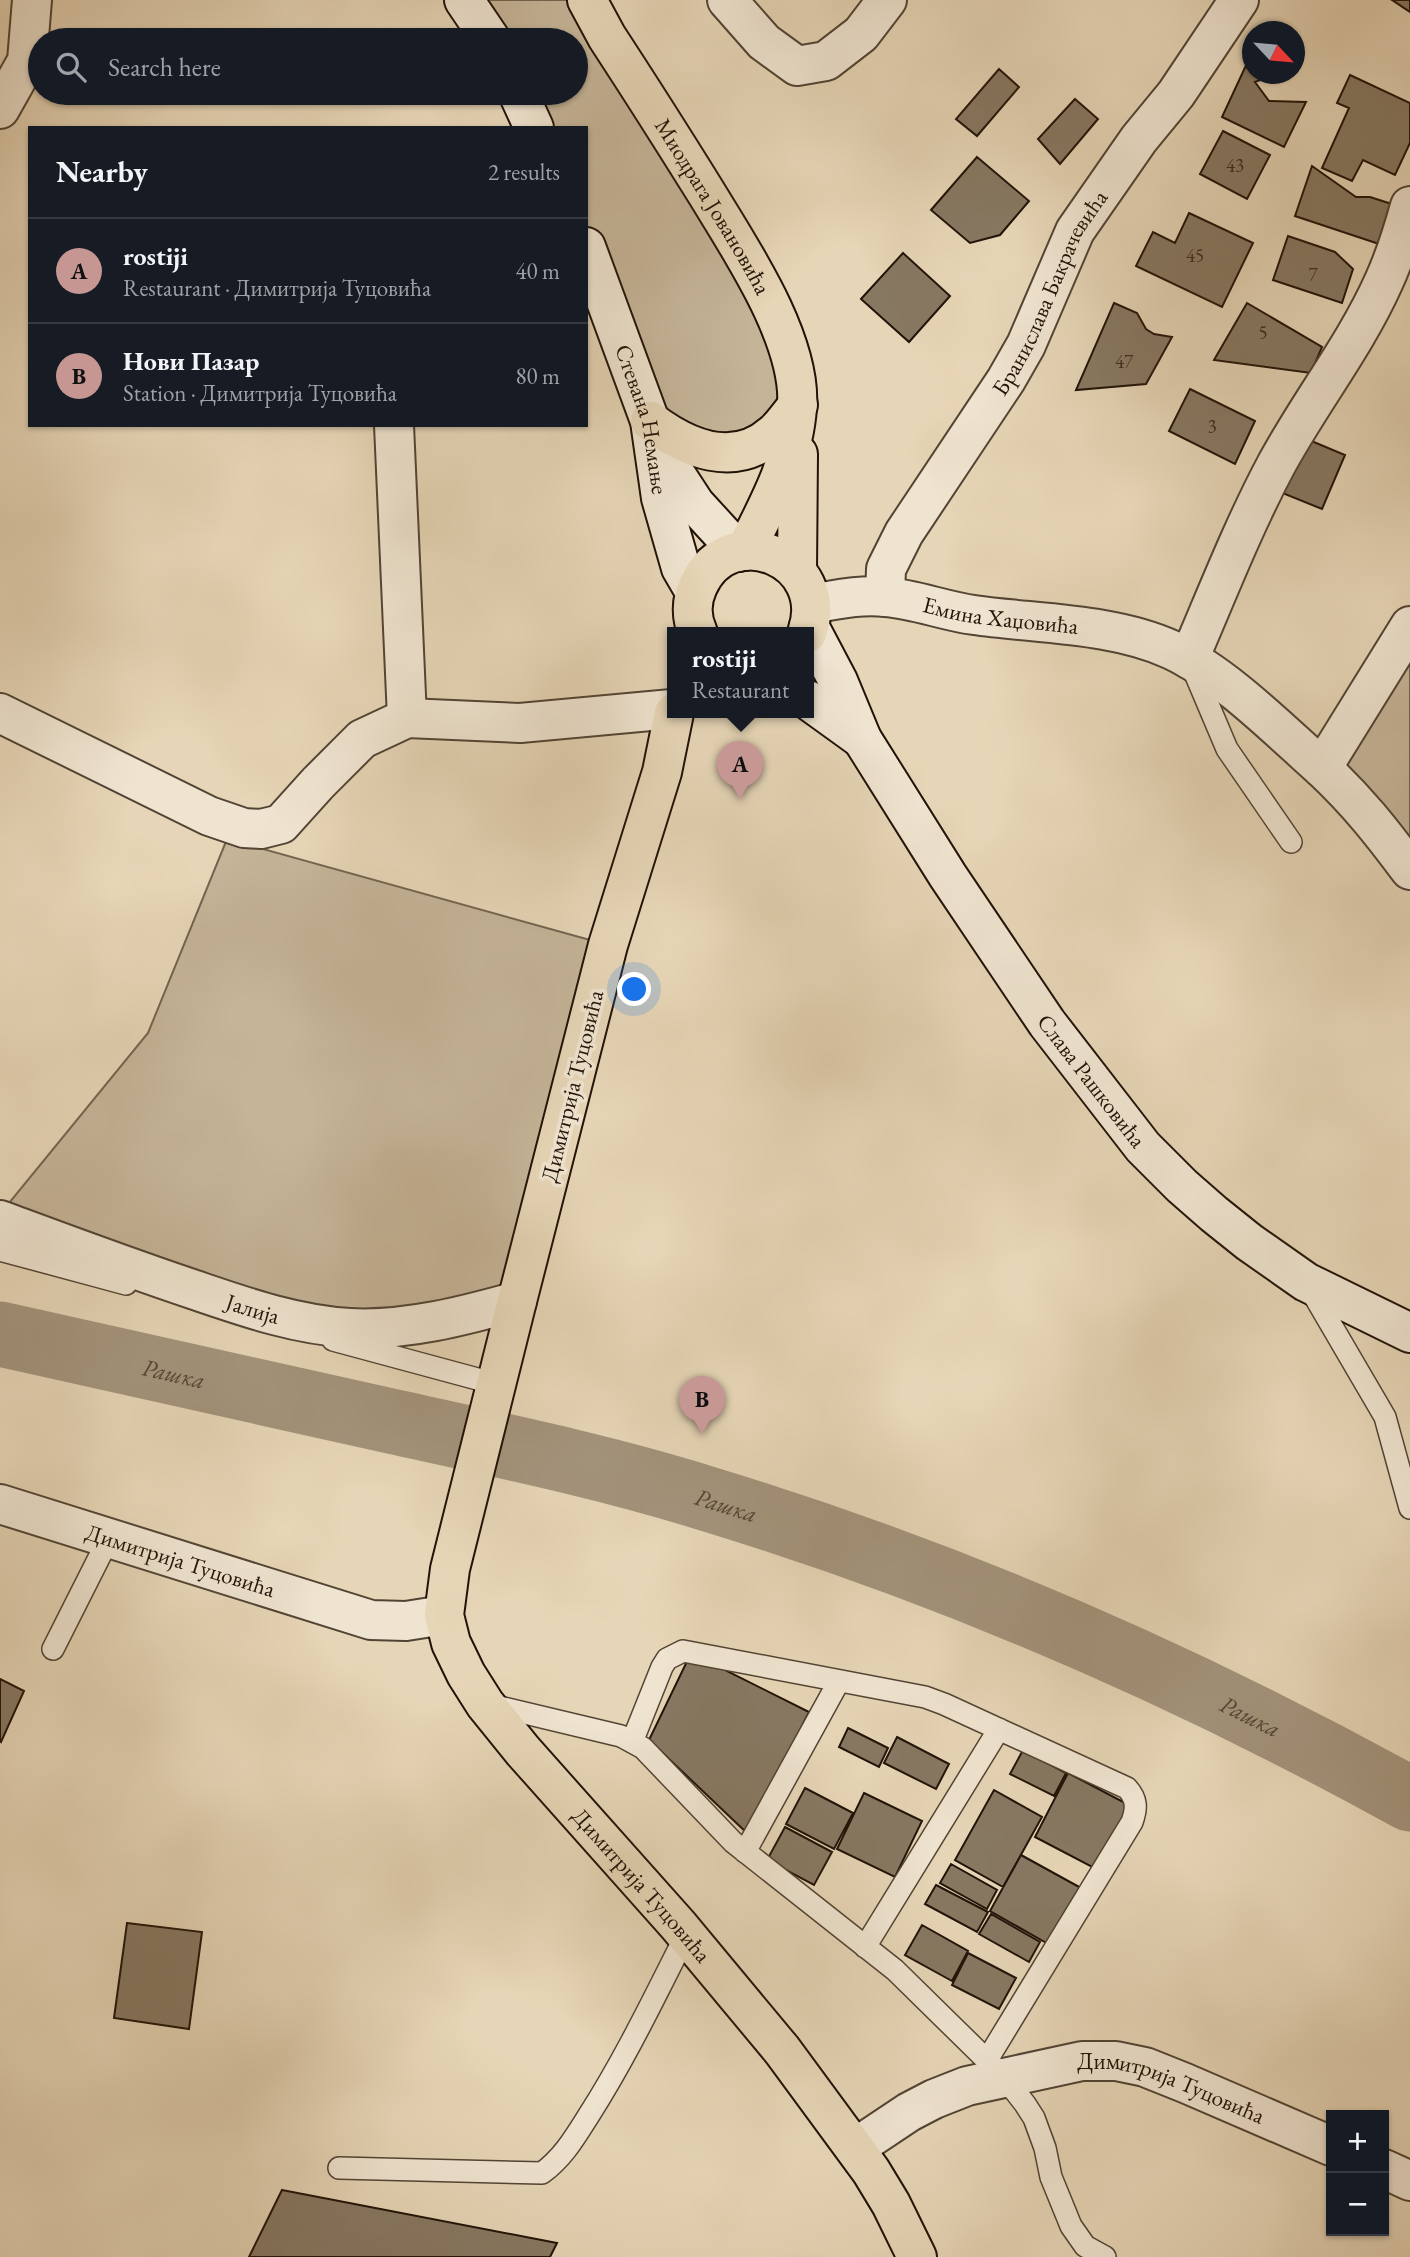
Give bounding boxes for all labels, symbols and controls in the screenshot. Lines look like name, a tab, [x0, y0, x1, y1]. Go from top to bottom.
north arrow	[1242, 21, 1305, 84]
search box	[28, 28, 588, 105]
icon: search	[52, 48, 90, 86]
text: Search here	[108, 50, 221, 84]
street label: Миодрага Јовановића	[648, 112, 779, 300]
text: Nearby	[56, 152, 148, 191]
house number: 43	[1226, 153, 1244, 178]
text: 2 results	[488, 157, 560, 187]
street label: Бранислава Бакрачевића	[985, 183, 1115, 401]
text: rostiji	[123, 239, 188, 273]
house number: 45	[1186, 243, 1204, 268]
text: A	[71, 256, 87, 286]
text: 40 m	[515, 256, 560, 286]
house number: 7	[1308, 262, 1318, 287]
text: Restaurant · Димитрија Туцовића	[123, 273, 431, 303]
house number: 5	[1258, 320, 1268, 345]
street label: Стевана Немање	[608, 340, 675, 496]
text: Нови Пазар	[123, 344, 259, 378]
house number: 47	[1115, 349, 1134, 374]
text: B	[72, 361, 86, 391]
text: 80 m	[515, 361, 560, 391]
text: Station · Димитрија Туцовића	[123, 378, 397, 408]
house number: 3	[1207, 414, 1217, 439]
street label: Емина Хаџовића	[920, 589, 1081, 641]
popup	[667, 627, 814, 718]
text: rostiji	[692, 641, 757, 675]
text: Restaurant	[692, 675, 789, 705]
pin: A	[717, 741, 763, 799]
your location	[617, 972, 651, 1006]
street label: Димитрија Туцовића	[534, 986, 611, 1185]
street label: Слава Рашковића	[1030, 1008, 1154, 1155]
street label: Јалија	[220, 1286, 284, 1331]
water label: Рашка	[139, 1351, 208, 1395]
pin: B	[679, 1376, 725, 1434]
water label: Рашка	[691, 1480, 761, 1529]
street label: Димитрија Туцовића	[82, 1517, 280, 1604]
water label: Рашка	[1215, 1688, 1286, 1744]
street label: Димитрија Туцовића	[566, 1801, 719, 1970]
street label: Димитрија Туцовића	[1077, 2046, 1270, 2131]
map controls	[1326, 2110, 1389, 2236]
button: +	[1326, 2110, 1389, 2173]
button: −	[1326, 2173, 1389, 2236]

